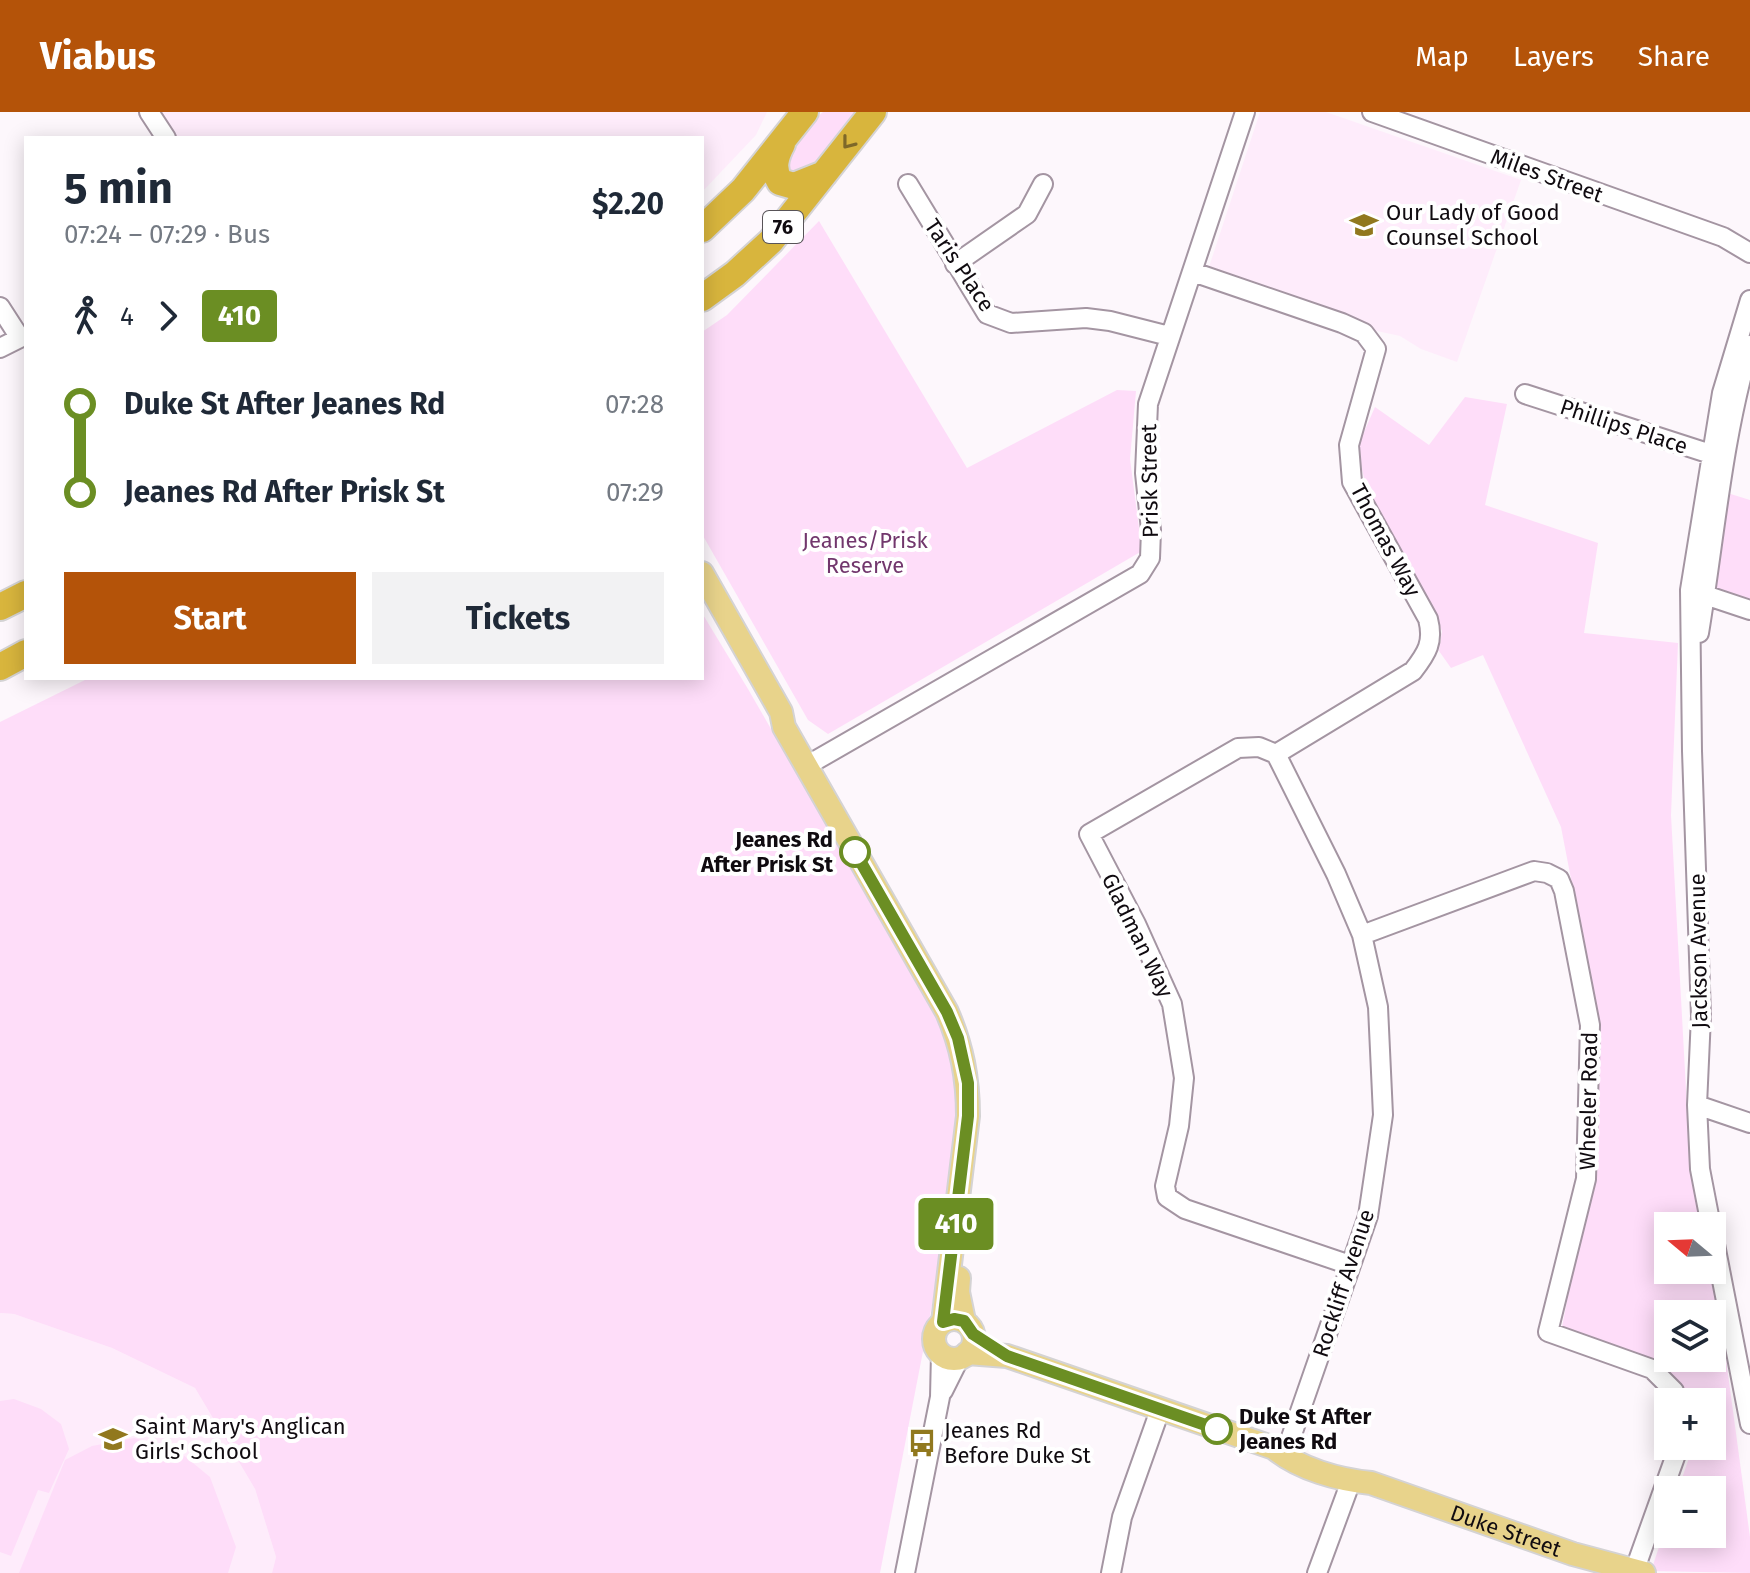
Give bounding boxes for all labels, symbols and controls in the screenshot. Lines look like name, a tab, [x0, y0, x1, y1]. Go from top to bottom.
text: Viabus	[40, 33, 156, 79]
text: Map	[1415, 40, 1469, 73]
text: Layers	[1513, 40, 1594, 73]
text: Share	[1638, 40, 1710, 73]
one-way arrow	[844, 134, 858, 149]
street label: Miles Street	[1487, 143, 1607, 208]
text: 5 min	[64, 162, 173, 215]
text: $2.20	[592, 186, 664, 222]
place label: Our Lady of Good Counsel School	[1386, 199, 1560, 251]
school or university icon: Our Lady of Good Counsel School	[1349, 210, 1379, 240]
road number: 76	[763, 211, 803, 243]
street label: Taris Place	[919, 214, 1000, 317]
text: 07:24 – 07:29 · Bus	[64, 219, 270, 250]
icon: walk	[64, 294, 108, 338]
icon: forward	[146, 294, 190, 338]
text: 410	[218, 299, 261, 332]
text: 4	[120, 301, 134, 332]
text: Duke St After Jeanes Rd	[124, 386, 445, 422]
text: 07:28	[605, 389, 664, 420]
street label: Phillips Place	[1557, 393, 1691, 460]
street label: Prisk Street	[1135, 424, 1164, 538]
text: Jeanes Rd After Prisk St	[124, 474, 445, 510]
text: 07:29	[606, 477, 664, 508]
street label: Thomas Way	[1345, 479, 1427, 601]
park label: Jeanes/Prisk Reserve	[802, 527, 929, 579]
button: Start	[64, 572, 356, 664]
button: Tickets	[372, 572, 664, 664]
place label: Jeanes Rd After Prisk St	[700, 826, 834, 878]
marker: Jeanes Rd After Prisk St	[840, 837, 870, 867]
street label: Gladman Way	[1096, 869, 1179, 1002]
street label: Jackson Avenue	[1684, 873, 1713, 1029]
street label: Wheeler Road	[1574, 1032, 1603, 1170]
line badge: 410	[910, 1198, 1002, 1250]
street label: Rockliff Avenue	[1307, 1206, 1380, 1360]
text: 410	[934, 1207, 978, 1240]
north arrow	[1654, 1212, 1726, 1284]
map controls	[1654, 1212, 1726, 1548]
button: layers	[1654, 1300, 1726, 1372]
button: +	[1654, 1388, 1726, 1460]
place label: Duke St After Jeanes Rd	[1238, 1403, 1371, 1455]
place label: Saint Mary's Anglican Girls' School	[135, 1413, 346, 1465]
marker: Duke St After Jeanes Rd	[1202, 1414, 1232, 1444]
place label: Jeanes Rd Before Duke St	[944, 1417, 1091, 1469]
school or university icon: Saint Mary's Anglican Girls' School	[98, 1424, 128, 1454]
bus stop icon: Jeanes Rd Before Duke St	[907, 1428, 937, 1458]
button: −	[1654, 1476, 1726, 1548]
street label: Duke Street	[1447, 1499, 1565, 1563]

